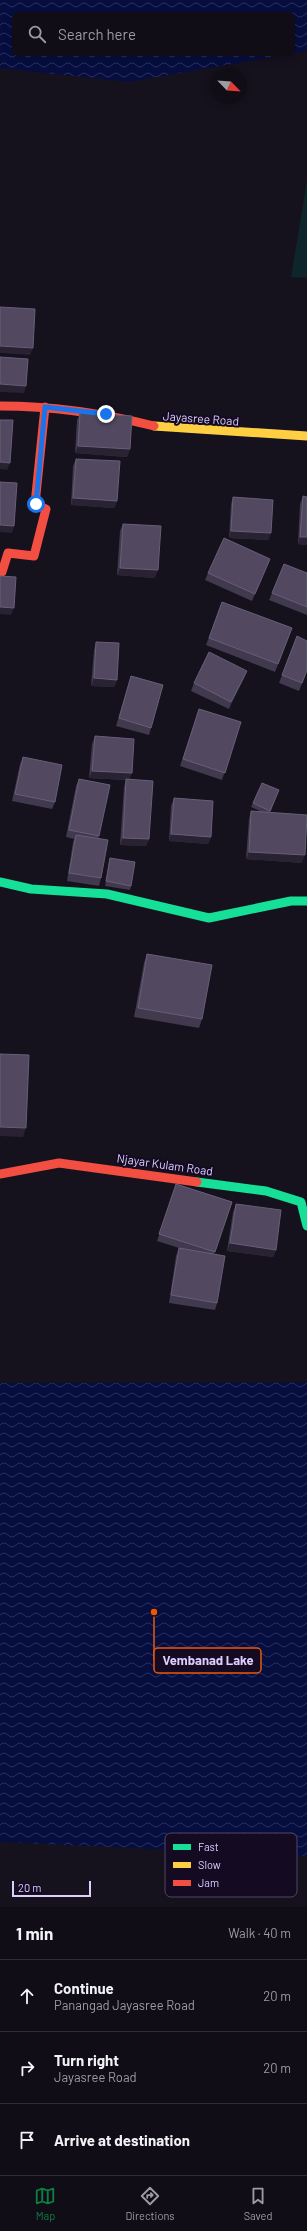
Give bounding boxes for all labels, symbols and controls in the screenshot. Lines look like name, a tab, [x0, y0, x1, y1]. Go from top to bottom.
search box	[12, 12, 295, 56]
icon: search	[26, 23, 48, 45]
text: Search here	[58, 25, 136, 43]
north arrow	[211, 68, 247, 104]
route end	[97, 405, 115, 423]
street label: Jayasree Road	[162, 408, 240, 428]
route start	[27, 495, 45, 513]
street label: Njayar Kulam Road	[116, 1150, 214, 1178]
callout: Vembanad Lake	[154, 1648, 261, 1673]
text: Vembanad Lake	[162, 1652, 254, 1668]
legend	[165, 1833, 297, 1897]
text: Fast	[198, 1840, 219, 1853]
text: Slow	[198, 1858, 221, 1871]
text: Jam	[198, 1876, 219, 1889]
scale bar	[12, 1879, 91, 1898]
text: 20 m	[18, 1881, 41, 1894]
text: 1 min	[16, 1923, 53, 1943]
text: Walk · 40 m	[228, 1925, 291, 1941]
text: Continue	[54, 1979, 114, 1997]
icon: ahead	[16, 1985, 38, 2007]
text: 20 m	[263, 1988, 291, 2004]
text: Panangad Jayasree Road	[54, 1997, 195, 2013]
text: Turn right	[54, 2051, 119, 2069]
icon: right	[16, 2057, 38, 2079]
text: 20 m	[263, 2060, 291, 2076]
text: Jayasree Road	[54, 2069, 137, 2085]
icon: arrive	[16, 2129, 38, 2151]
text: Arrive at destination	[54, 2131, 190, 2149]
tab: Map	[34, 2185, 56, 2222]
tab: Directions	[125, 2185, 175, 2222]
tab: Saved	[244, 2185, 273, 2222]

